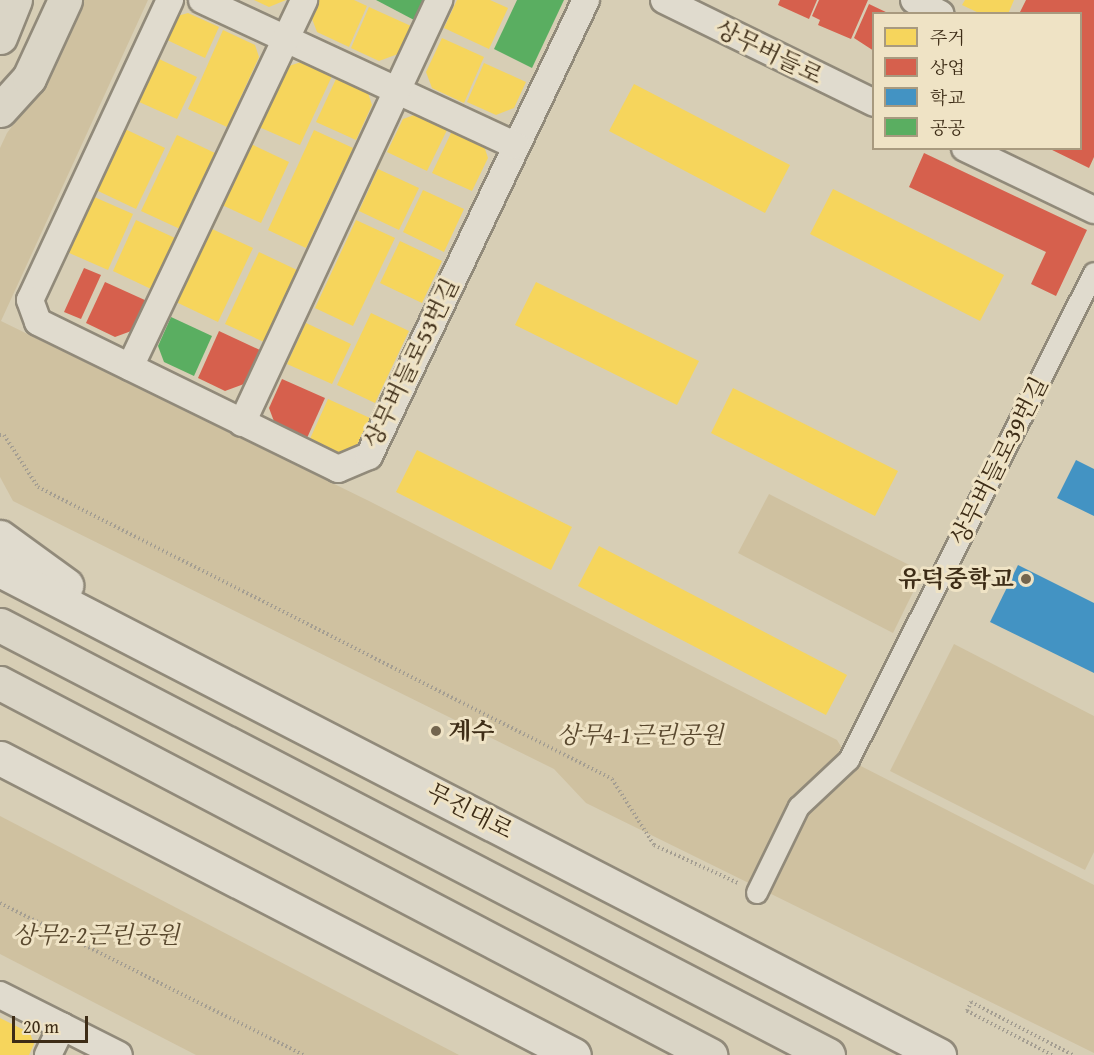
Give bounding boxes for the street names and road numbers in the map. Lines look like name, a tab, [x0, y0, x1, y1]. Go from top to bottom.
street label: 상무버들로	[711, 14, 827, 90]
street label: 상무버들로53번길	[357, 273, 465, 453]
street label: 상무버들로39번길	[944, 372, 1054, 550]
street label: 무진대로	[422, 777, 518, 845]

